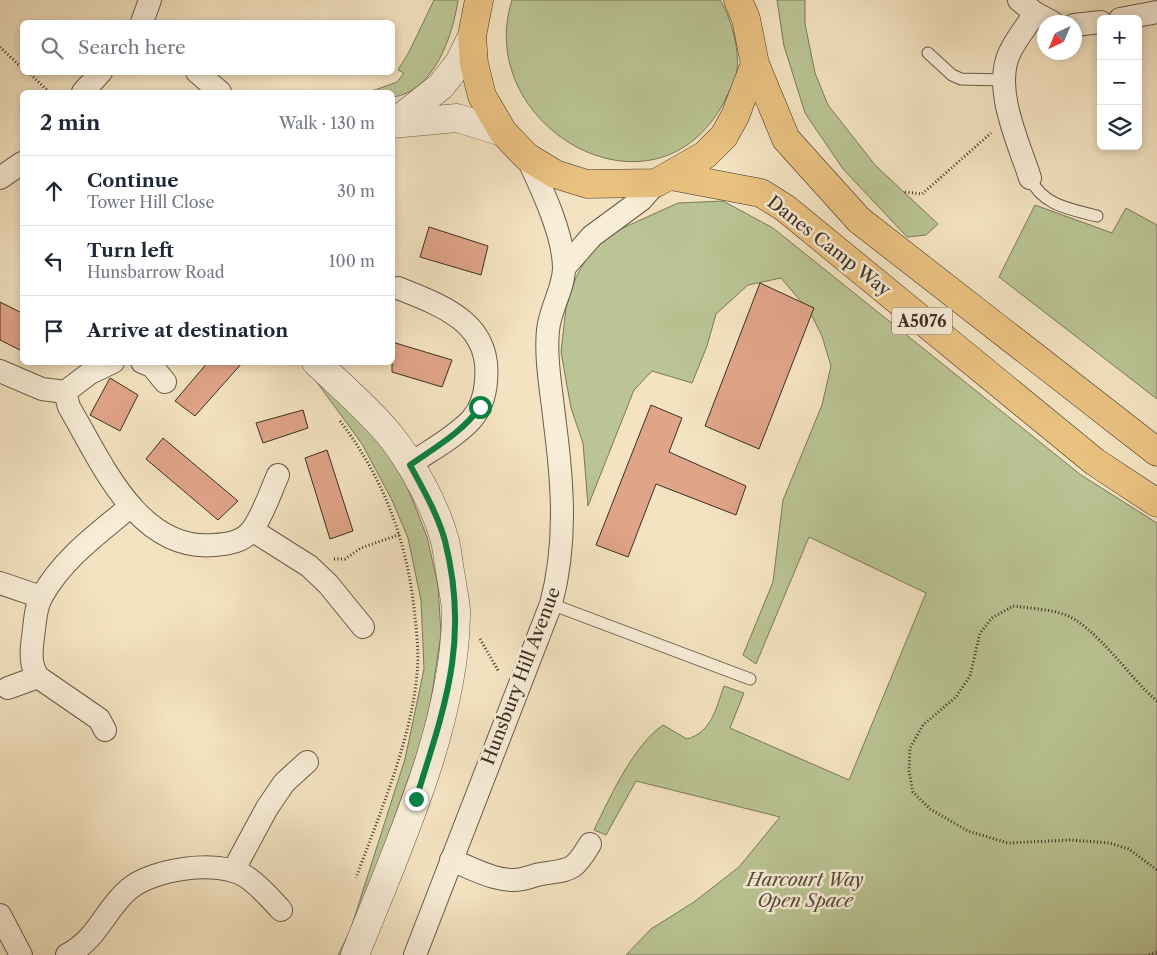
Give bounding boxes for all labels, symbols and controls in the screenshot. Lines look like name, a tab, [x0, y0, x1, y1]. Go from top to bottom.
north arrow	[1037, 15, 1082, 60]
map controls	[1097, 15, 1142, 150]
button: +	[1097, 15, 1142, 60]
search box	[20, 20, 395, 75]
icon: search	[38, 34, 66, 62]
text: Search here	[78, 36, 186, 59]
button: −	[1097, 60, 1142, 105]
button: layers	[1097, 105, 1142, 150]
text: 2 min	[40, 110, 100, 135]
text: Walk · 130 m	[279, 113, 375, 133]
text: Continue	[87, 169, 179, 192]
icon: ahead	[40, 177, 68, 205]
text: 30 m	[337, 181, 375, 201]
street label: Danes Camp Way	[763, 191, 896, 302]
text: Tower Hill Close	[87, 192, 214, 212]
text: Turn left	[87, 239, 174, 262]
icon: left	[40, 247, 68, 275]
text: 100 m	[329, 251, 375, 271]
text: Hunsbarrow Road	[87, 262, 225, 282]
road number: A5076	[892, 308, 952, 334]
icon: arrive	[40, 317, 68, 345]
text: Arrive at destination	[87, 319, 288, 342]
route start	[469, 396, 492, 419]
street label: Hunsbury Hill Avenue	[477, 584, 565, 768]
route end	[405, 788, 428, 811]
park label: Harcourt Way Open Space	[744, 869, 864, 912]

